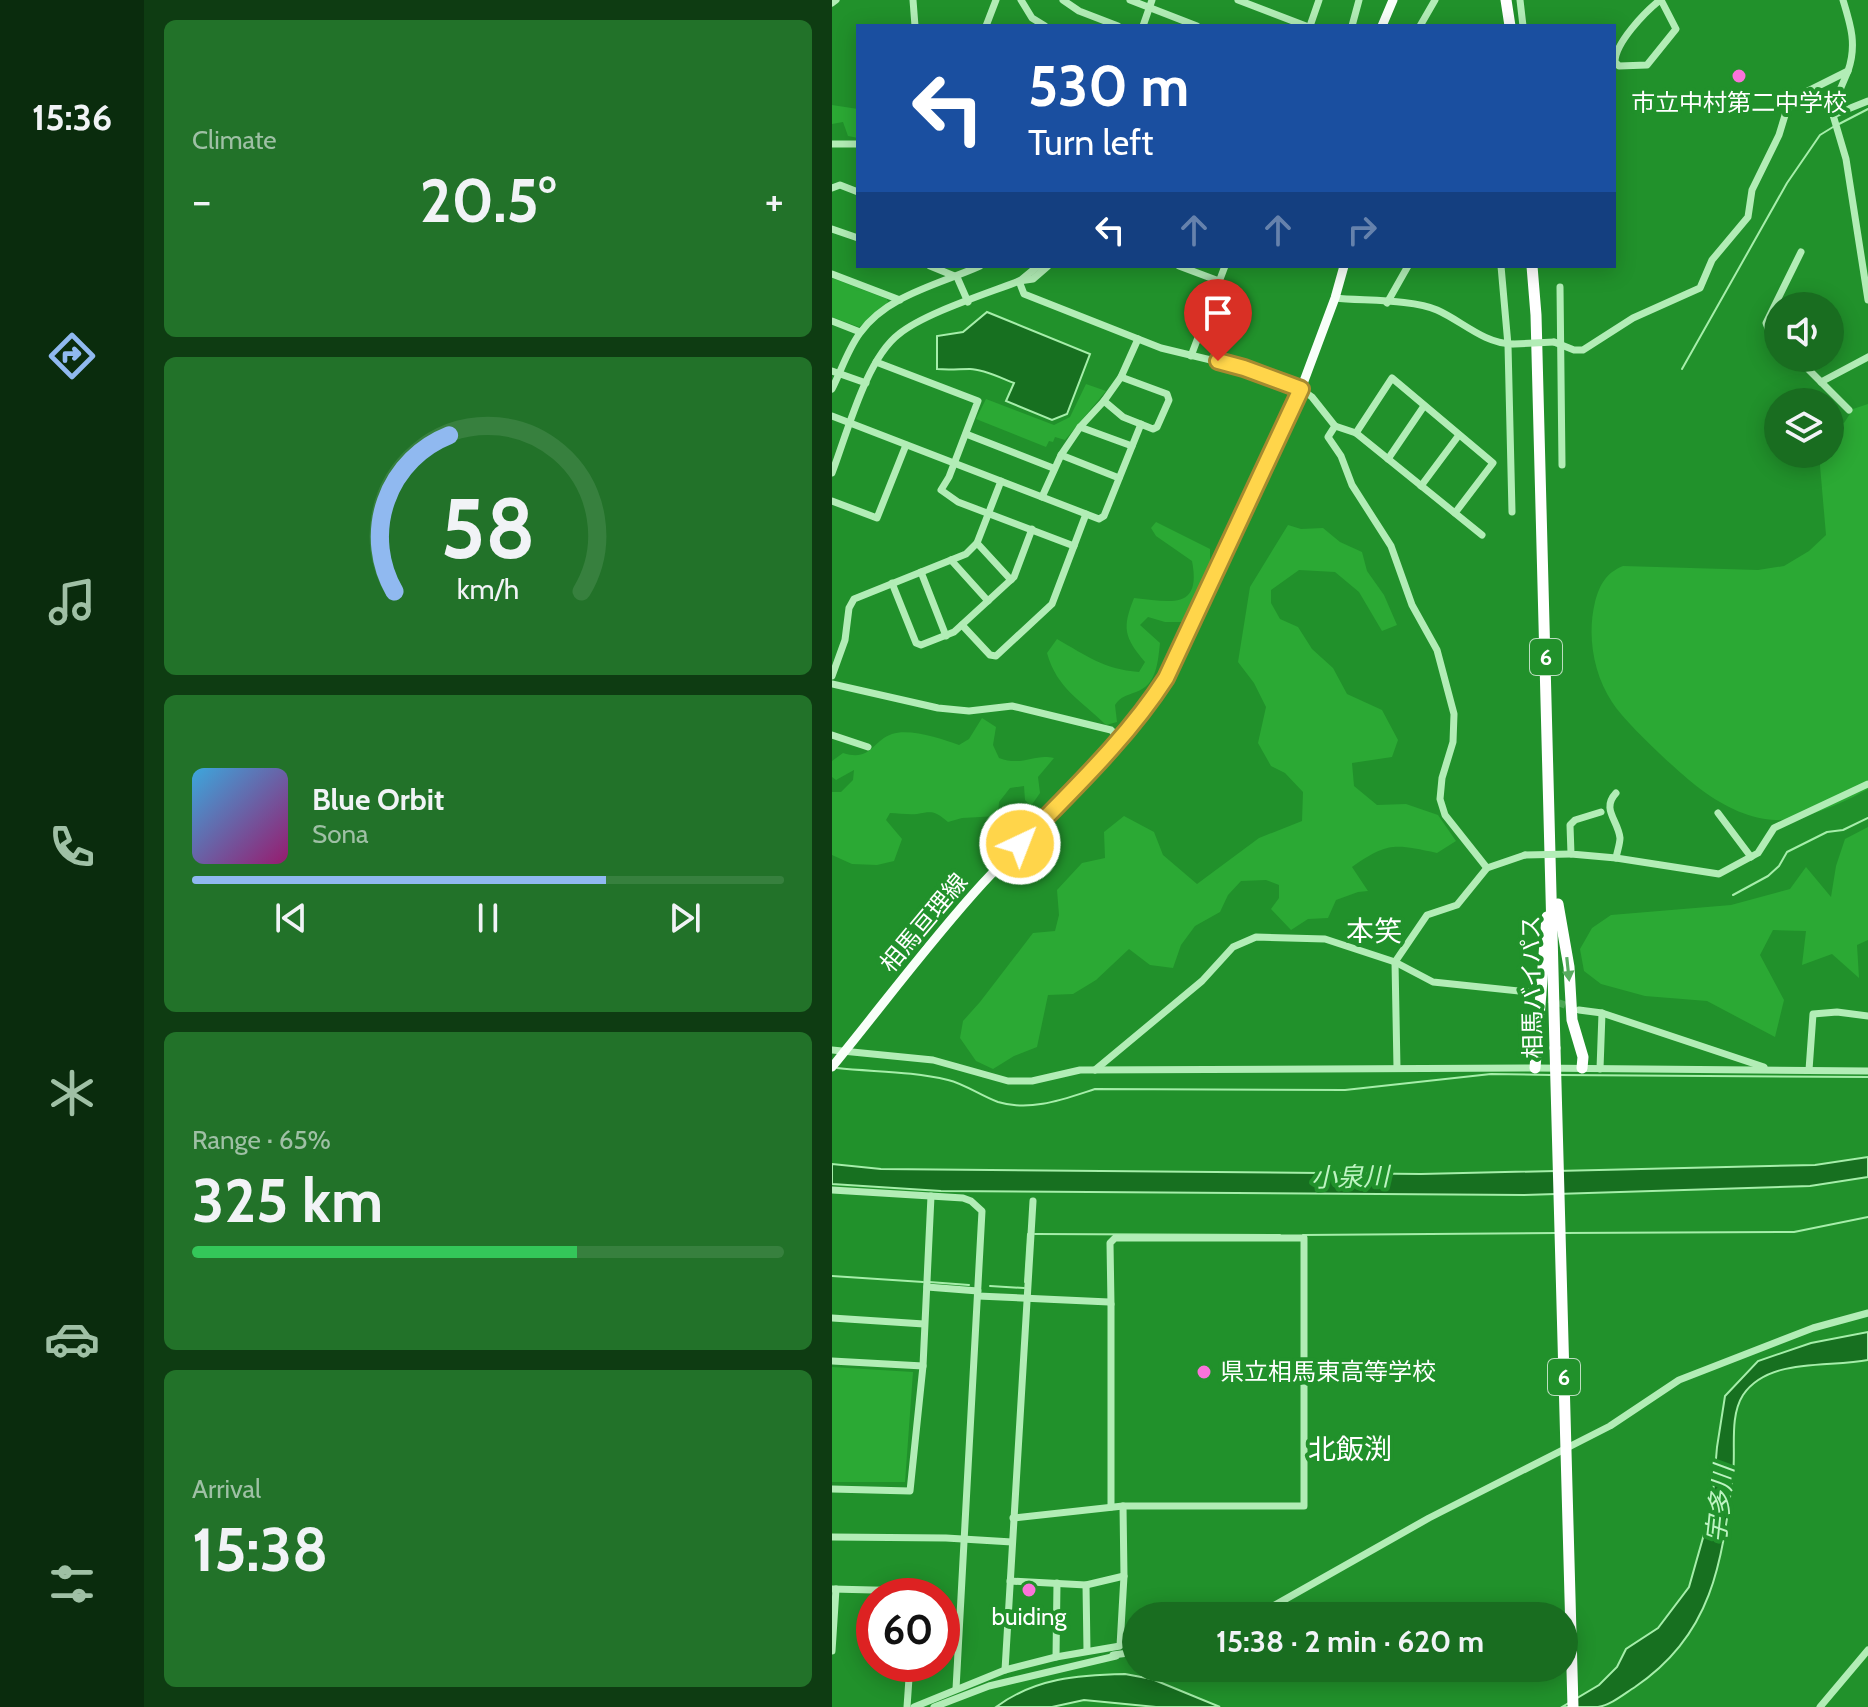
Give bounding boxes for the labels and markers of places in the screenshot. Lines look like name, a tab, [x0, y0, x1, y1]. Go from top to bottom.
marker: 市立中村第二中学校	[1730, 67, 1748, 85]
place label: 市立中村第二中学校	[1631, 88, 1847, 117]
pin	[1184, 279, 1252, 361]
place label: 県立相馬東高等学校	[1220, 1357, 1436, 1386]
marker: 県立相馬東高等学校	[1195, 1363, 1213, 1381]
marker: buiding	[1020, 1581, 1038, 1599]
place label: buiding	[992, 1602, 1067, 1631]

